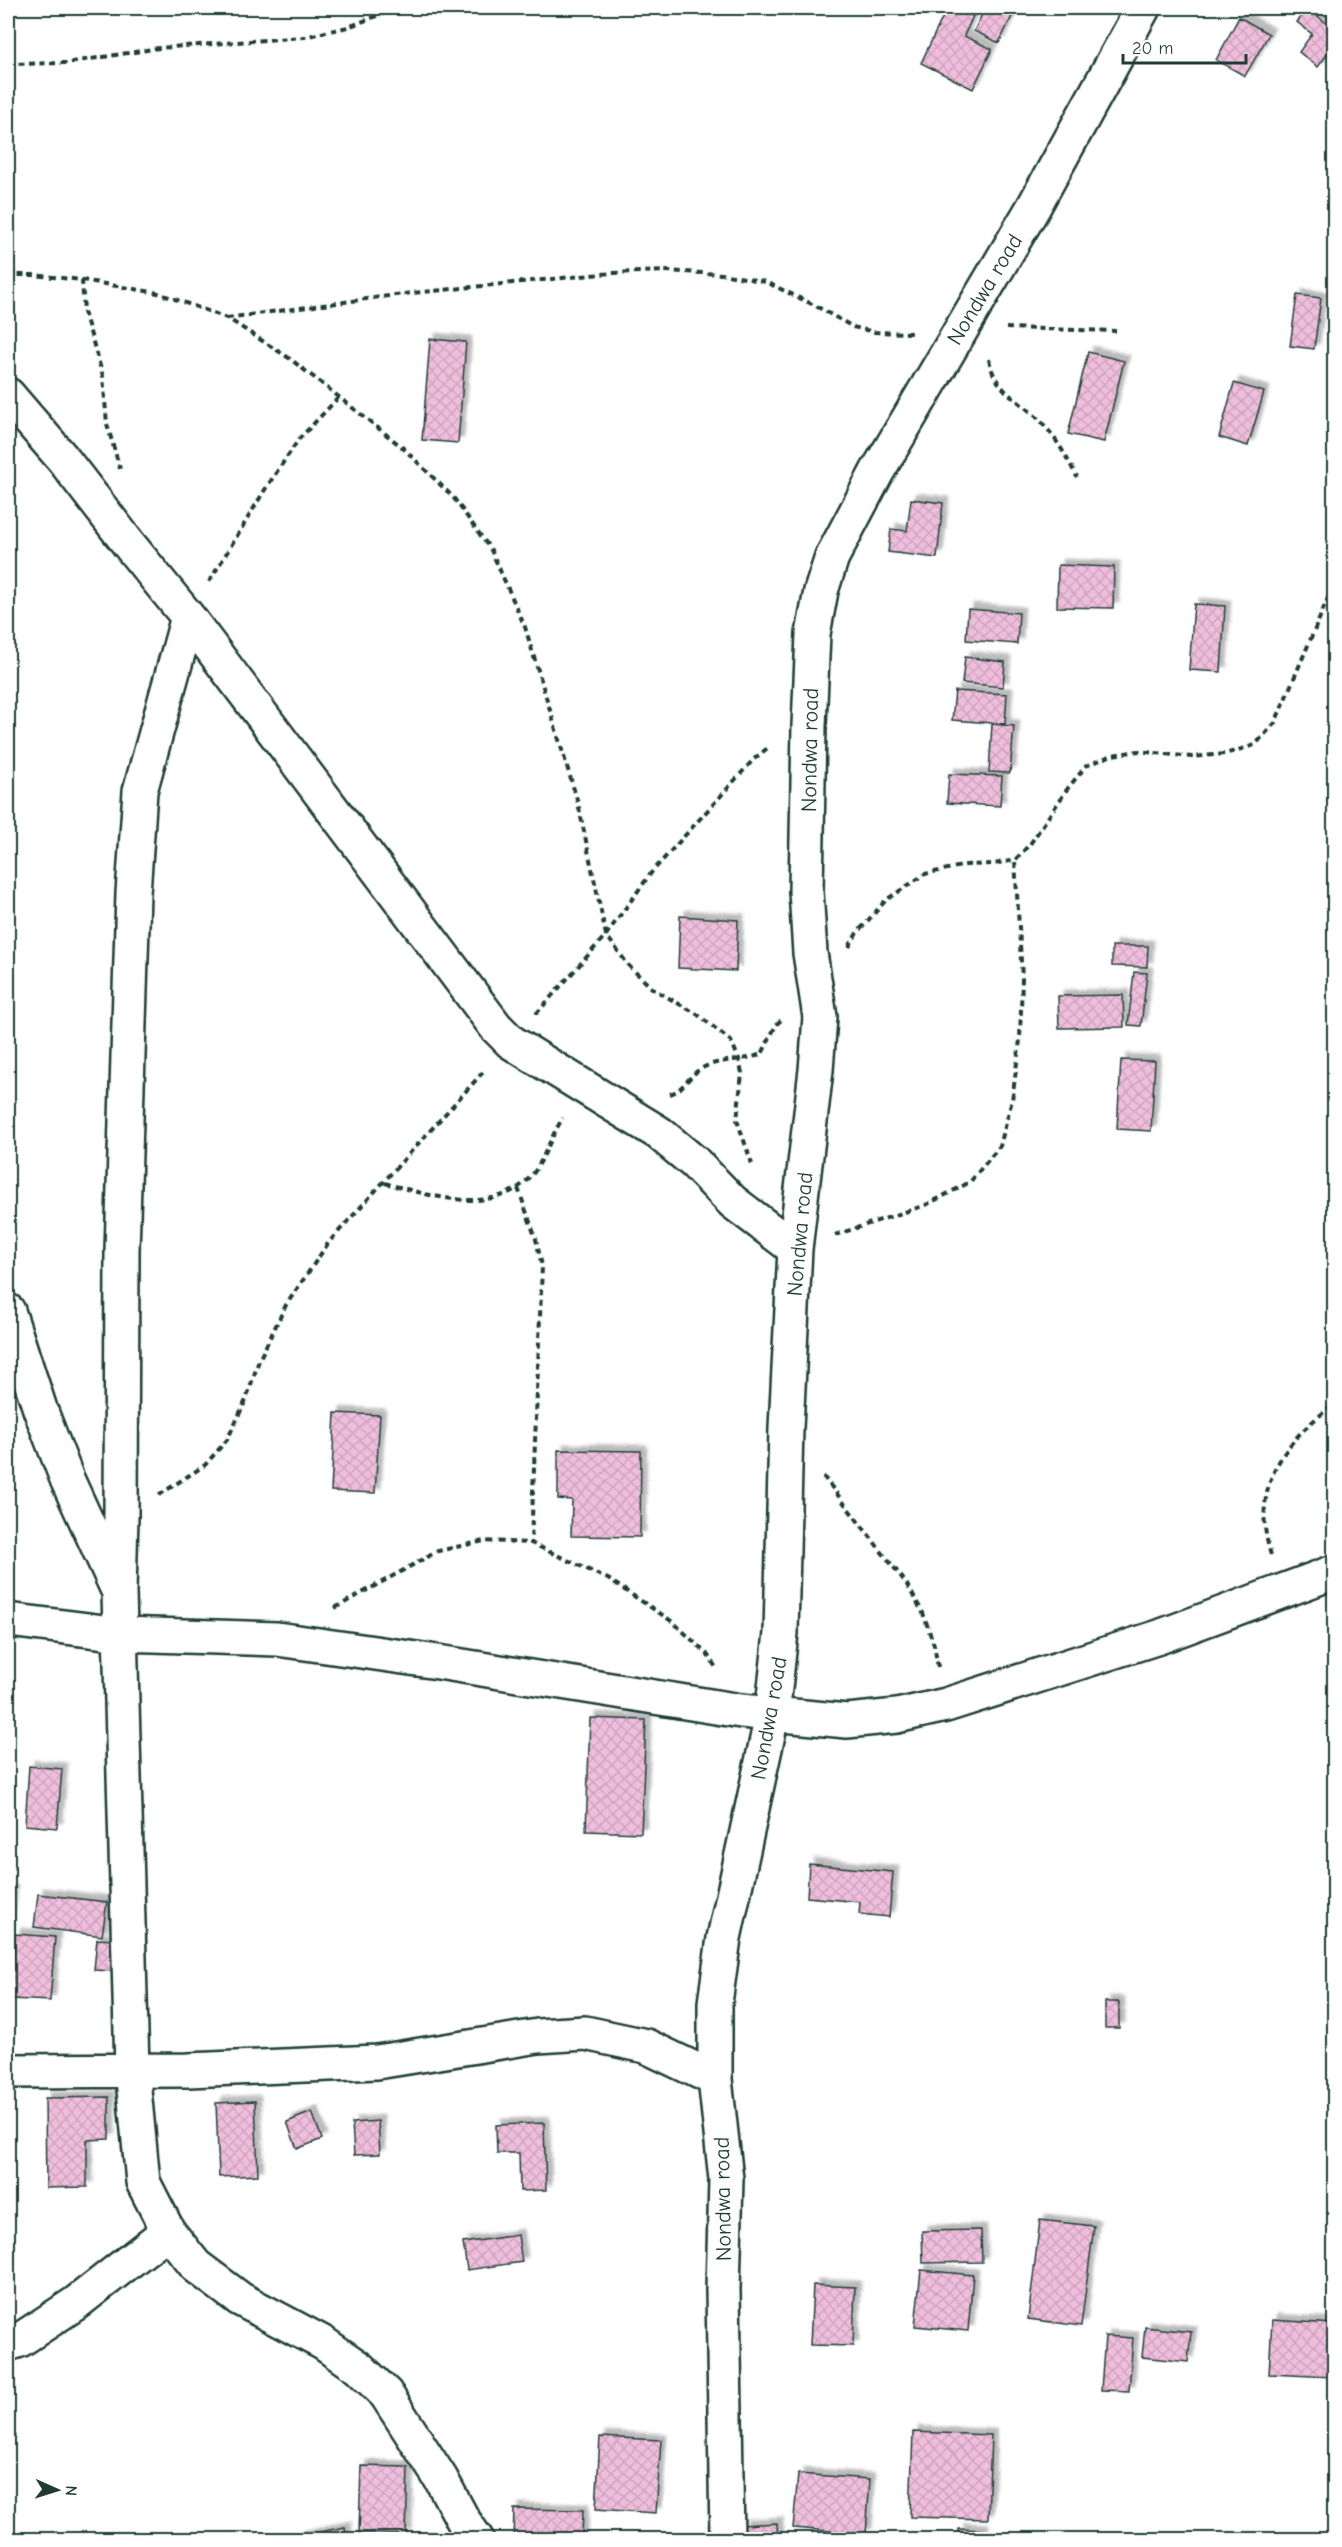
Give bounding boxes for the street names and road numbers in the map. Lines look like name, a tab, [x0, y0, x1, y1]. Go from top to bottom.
street label: Nondwa road	[942, 229, 1028, 350]
street label: Nondwa road	[796, 688, 824, 812]
street label: Nondwa road	[782, 1171, 818, 1297]
street label: Nondwa road	[745, 1655, 793, 1782]
street label: Nondwa road	[709, 2137, 737, 2261]

